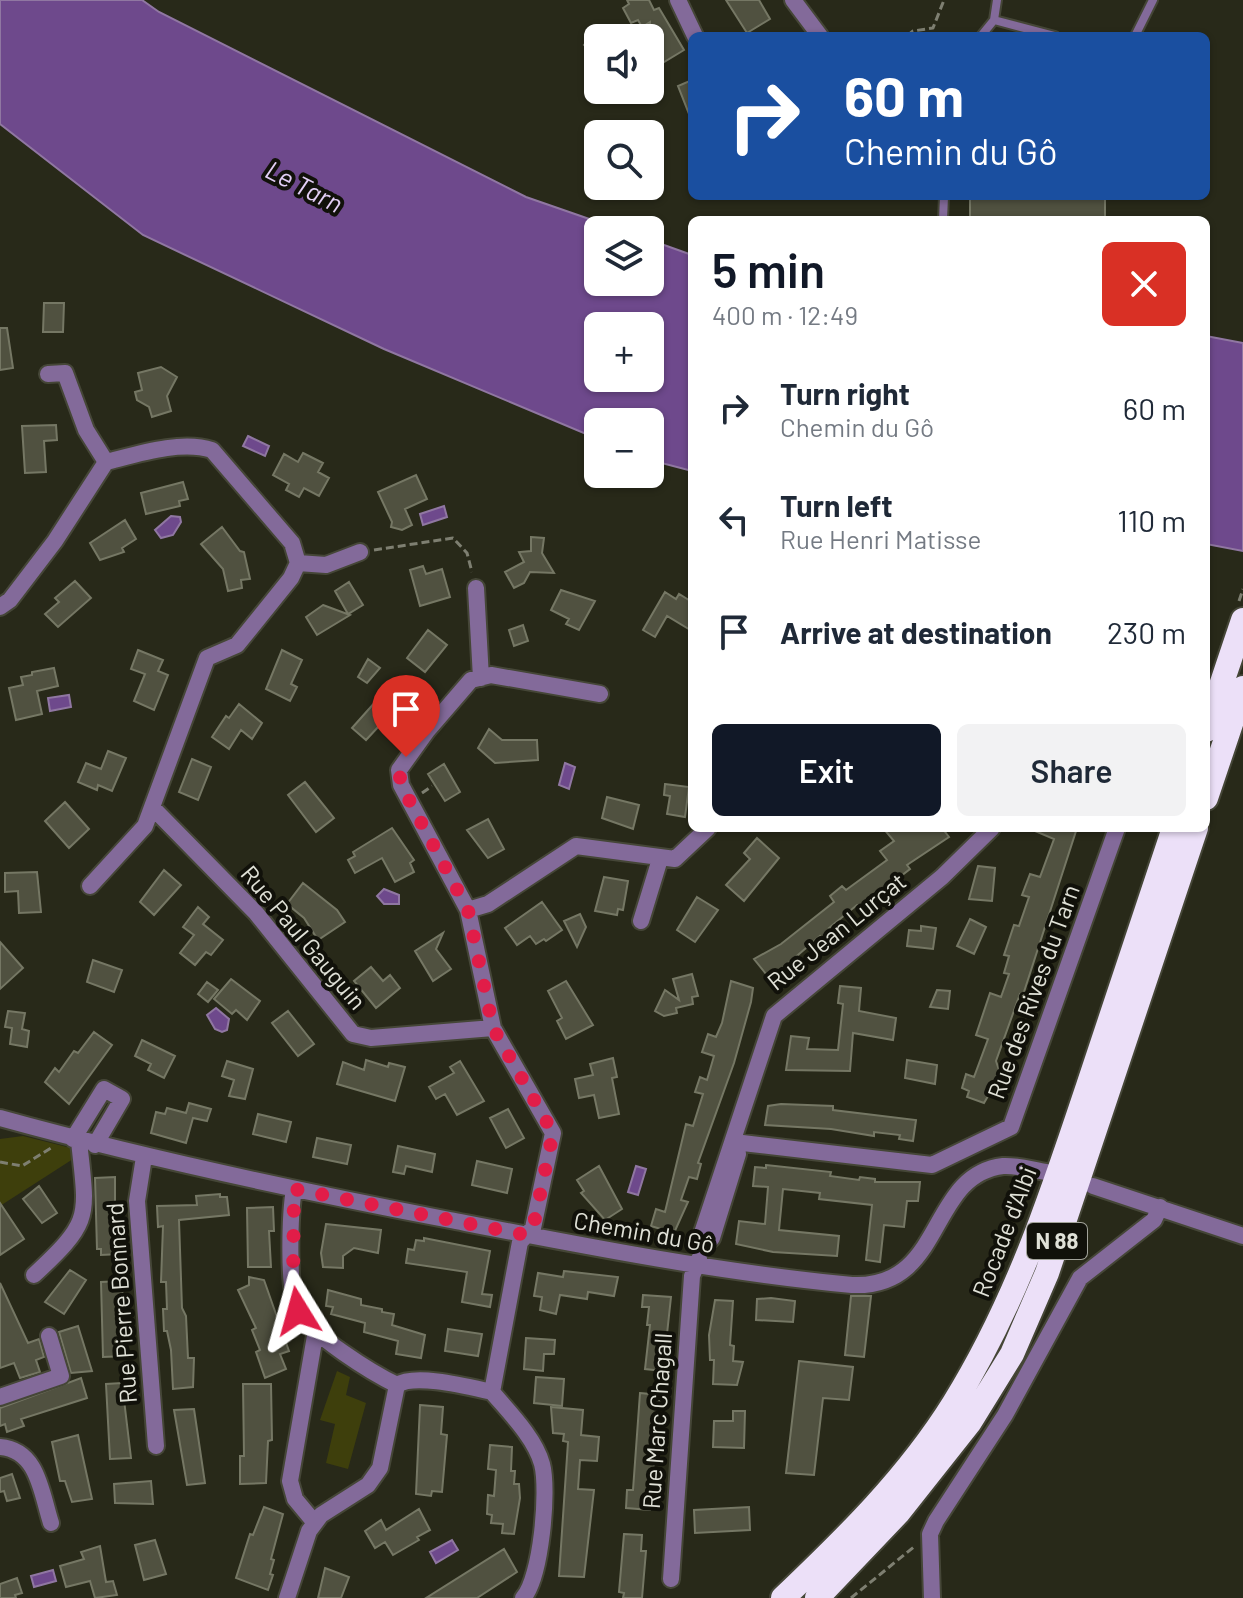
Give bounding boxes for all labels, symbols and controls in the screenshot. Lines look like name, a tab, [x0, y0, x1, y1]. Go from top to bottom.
map controls	[584, 24, 664, 488]
button: sound	[584, 24, 664, 104]
text: 60 m	[844, 61, 964, 128]
icon: right	[712, 64, 816, 168]
button: search	[584, 120, 664, 200]
text: Chemin du Gô	[844, 129, 1057, 172]
water label: Le Tarn	[261, 153, 348, 218]
button: layers	[584, 216, 664, 296]
text: 5 min	[712, 240, 825, 298]
button: close	[1102, 242, 1186, 326]
text: 400 m · 12:49	[712, 299, 858, 330]
button: +	[584, 312, 664, 392]
text: Turn right	[780, 375, 910, 411]
icon: right	[712, 386, 756, 430]
text: 60 m	[1123, 390, 1186, 426]
button: −	[584, 408, 664, 488]
text: Chemin du Gô	[780, 411, 934, 442]
text: Turn left	[780, 487, 893, 523]
icon: left	[712, 498, 756, 542]
text: 110 m	[1117, 502, 1186, 538]
text: Rue Henri Matisse	[780, 523, 981, 554]
icon: arrive	[712, 610, 756, 654]
text: Arrive at destination	[780, 614, 1052, 650]
text: 230 m	[1107, 614, 1186, 650]
pin	[372, 675, 440, 757]
icon: arrive	[384, 687, 428, 731]
button: Exit	[712, 724, 941, 816]
button: Share	[957, 724, 1186, 816]
street label: Rue Paul Gauguin	[235, 859, 373, 1015]
street label: Rue Jean Lurçat	[761, 866, 911, 996]
street label: Rue des Rives du Tarn	[980, 880, 1085, 1103]
street label: Rocade d'Albi	[965, 1162, 1042, 1301]
street label: Rue Pierre Bonnard	[99, 1202, 142, 1404]
street label: Chemin du Gô	[572, 1205, 717, 1258]
road number: N 88	[1027, 1223, 1087, 1259]
position arrow	[256, 1269, 340, 1353]
street label: Rue Marc Chagall	[636, 1332, 677, 1510]

